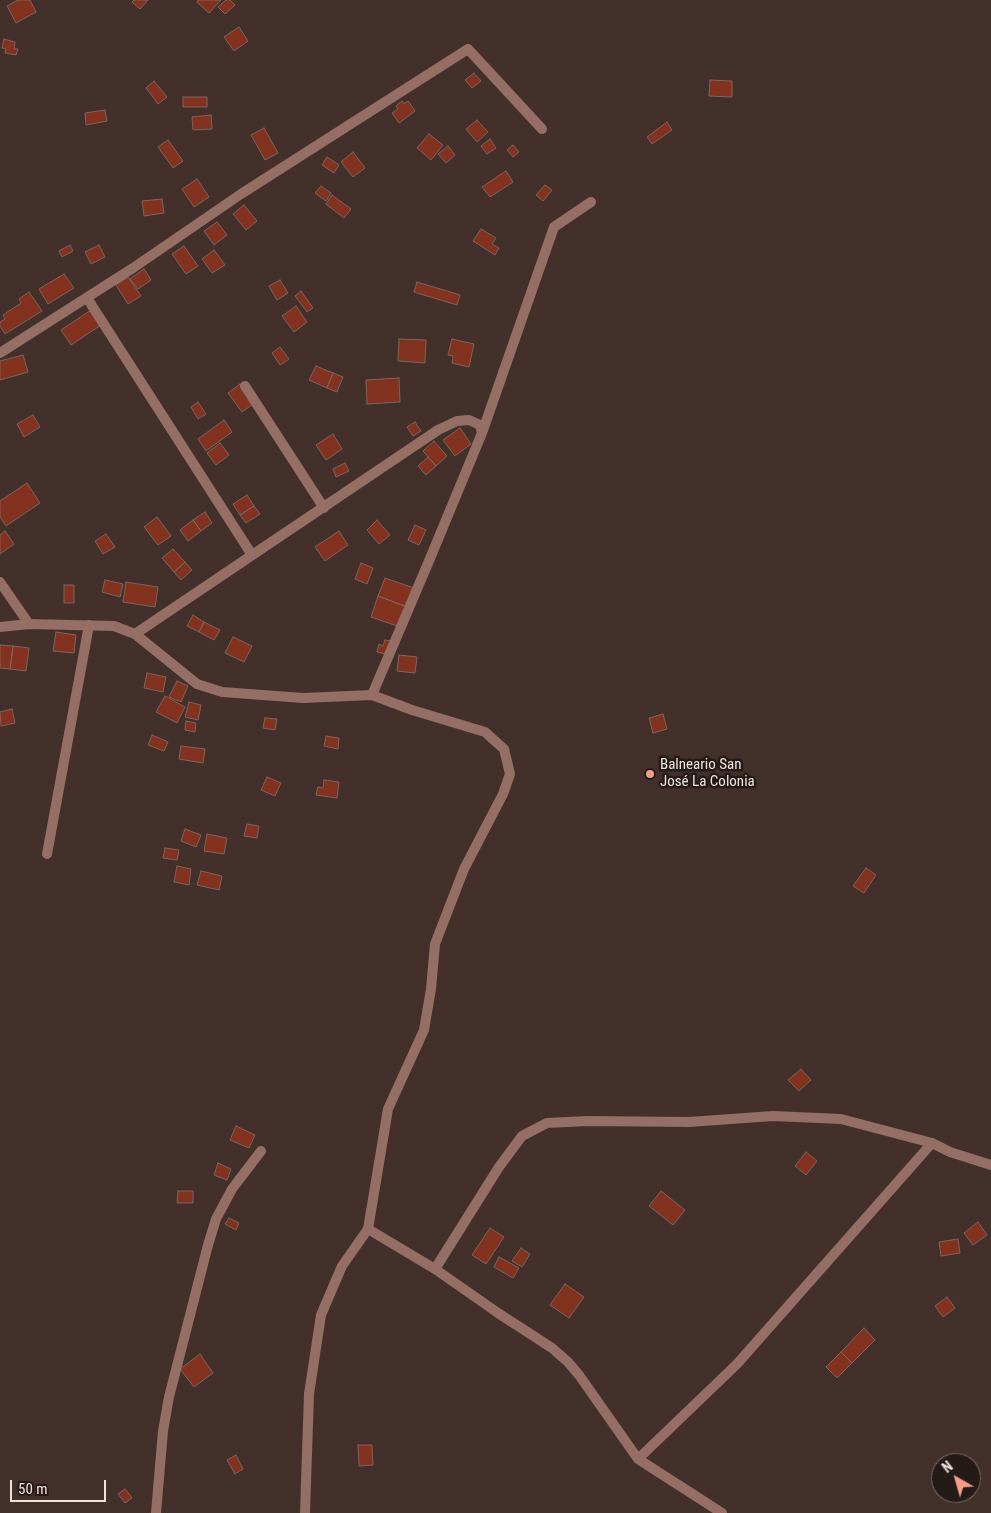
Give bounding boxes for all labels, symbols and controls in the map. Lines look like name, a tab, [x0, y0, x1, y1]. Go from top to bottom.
place label: Balneario San José La Colonia	[660, 756, 755, 791]
marker: Balneario San José La Colonia	[644, 768, 656, 780]
north arrow	[931, 1453, 981, 1503]
text: N	[939, 1458, 956, 1476]
scale bar	[12, 1470, 109, 1502]
text: 50 m	[18, 1480, 48, 1498]

